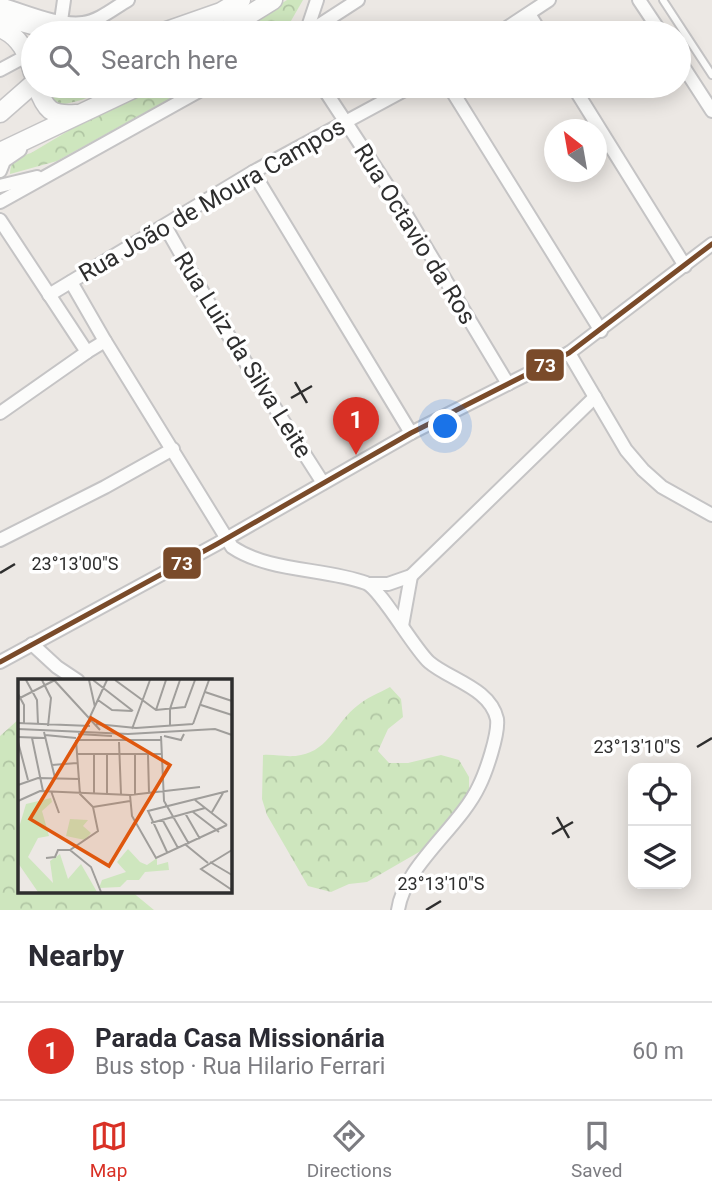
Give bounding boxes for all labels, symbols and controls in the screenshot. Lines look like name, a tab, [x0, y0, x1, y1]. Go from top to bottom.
search box	[21, 21, 691, 98]
icon: search	[45, 41, 83, 79]
text: Search here	[101, 45, 238, 75]
street label: Rua João de Moura Campos	[74, 112, 350, 288]
north arrow	[544, 119, 607, 182]
street label: Rua Octavio da Ros	[348, 139, 482, 329]
street label: Rua Luiz da Silva Leite	[168, 247, 318, 463]
line badge: 73	[525, 348, 565, 382]
text: 73	[534, 354, 556, 377]
pin: 1	[333, 397, 379, 455]
your location	[428, 409, 462, 443]
line badge: 73	[162, 546, 202, 580]
text: 73	[171, 552, 193, 575]
text: 23°13'00"S	[31, 553, 119, 574]
inset map	[18, 679, 231, 892]
text: 23°13'10"S	[593, 736, 681, 757]
map controls	[628, 763, 691, 889]
button: locate	[628, 763, 691, 826]
button: layers	[628, 826, 691, 889]
text: 23°13'10"S	[397, 873, 485, 894]
text: Nearby	[28, 938, 124, 973]
text: Parada Casa Missionária	[95, 1023, 385, 1053]
text: 1	[44, 1038, 58, 1065]
text: 60 m	[632, 1038, 684, 1065]
text: Bus stop · Rua Hilario Ferrari	[95, 1053, 385, 1080]
tab: Map	[90, 1117, 128, 1182]
tab: Directions	[307, 1117, 392, 1182]
tab: Saved	[571, 1117, 622, 1182]

